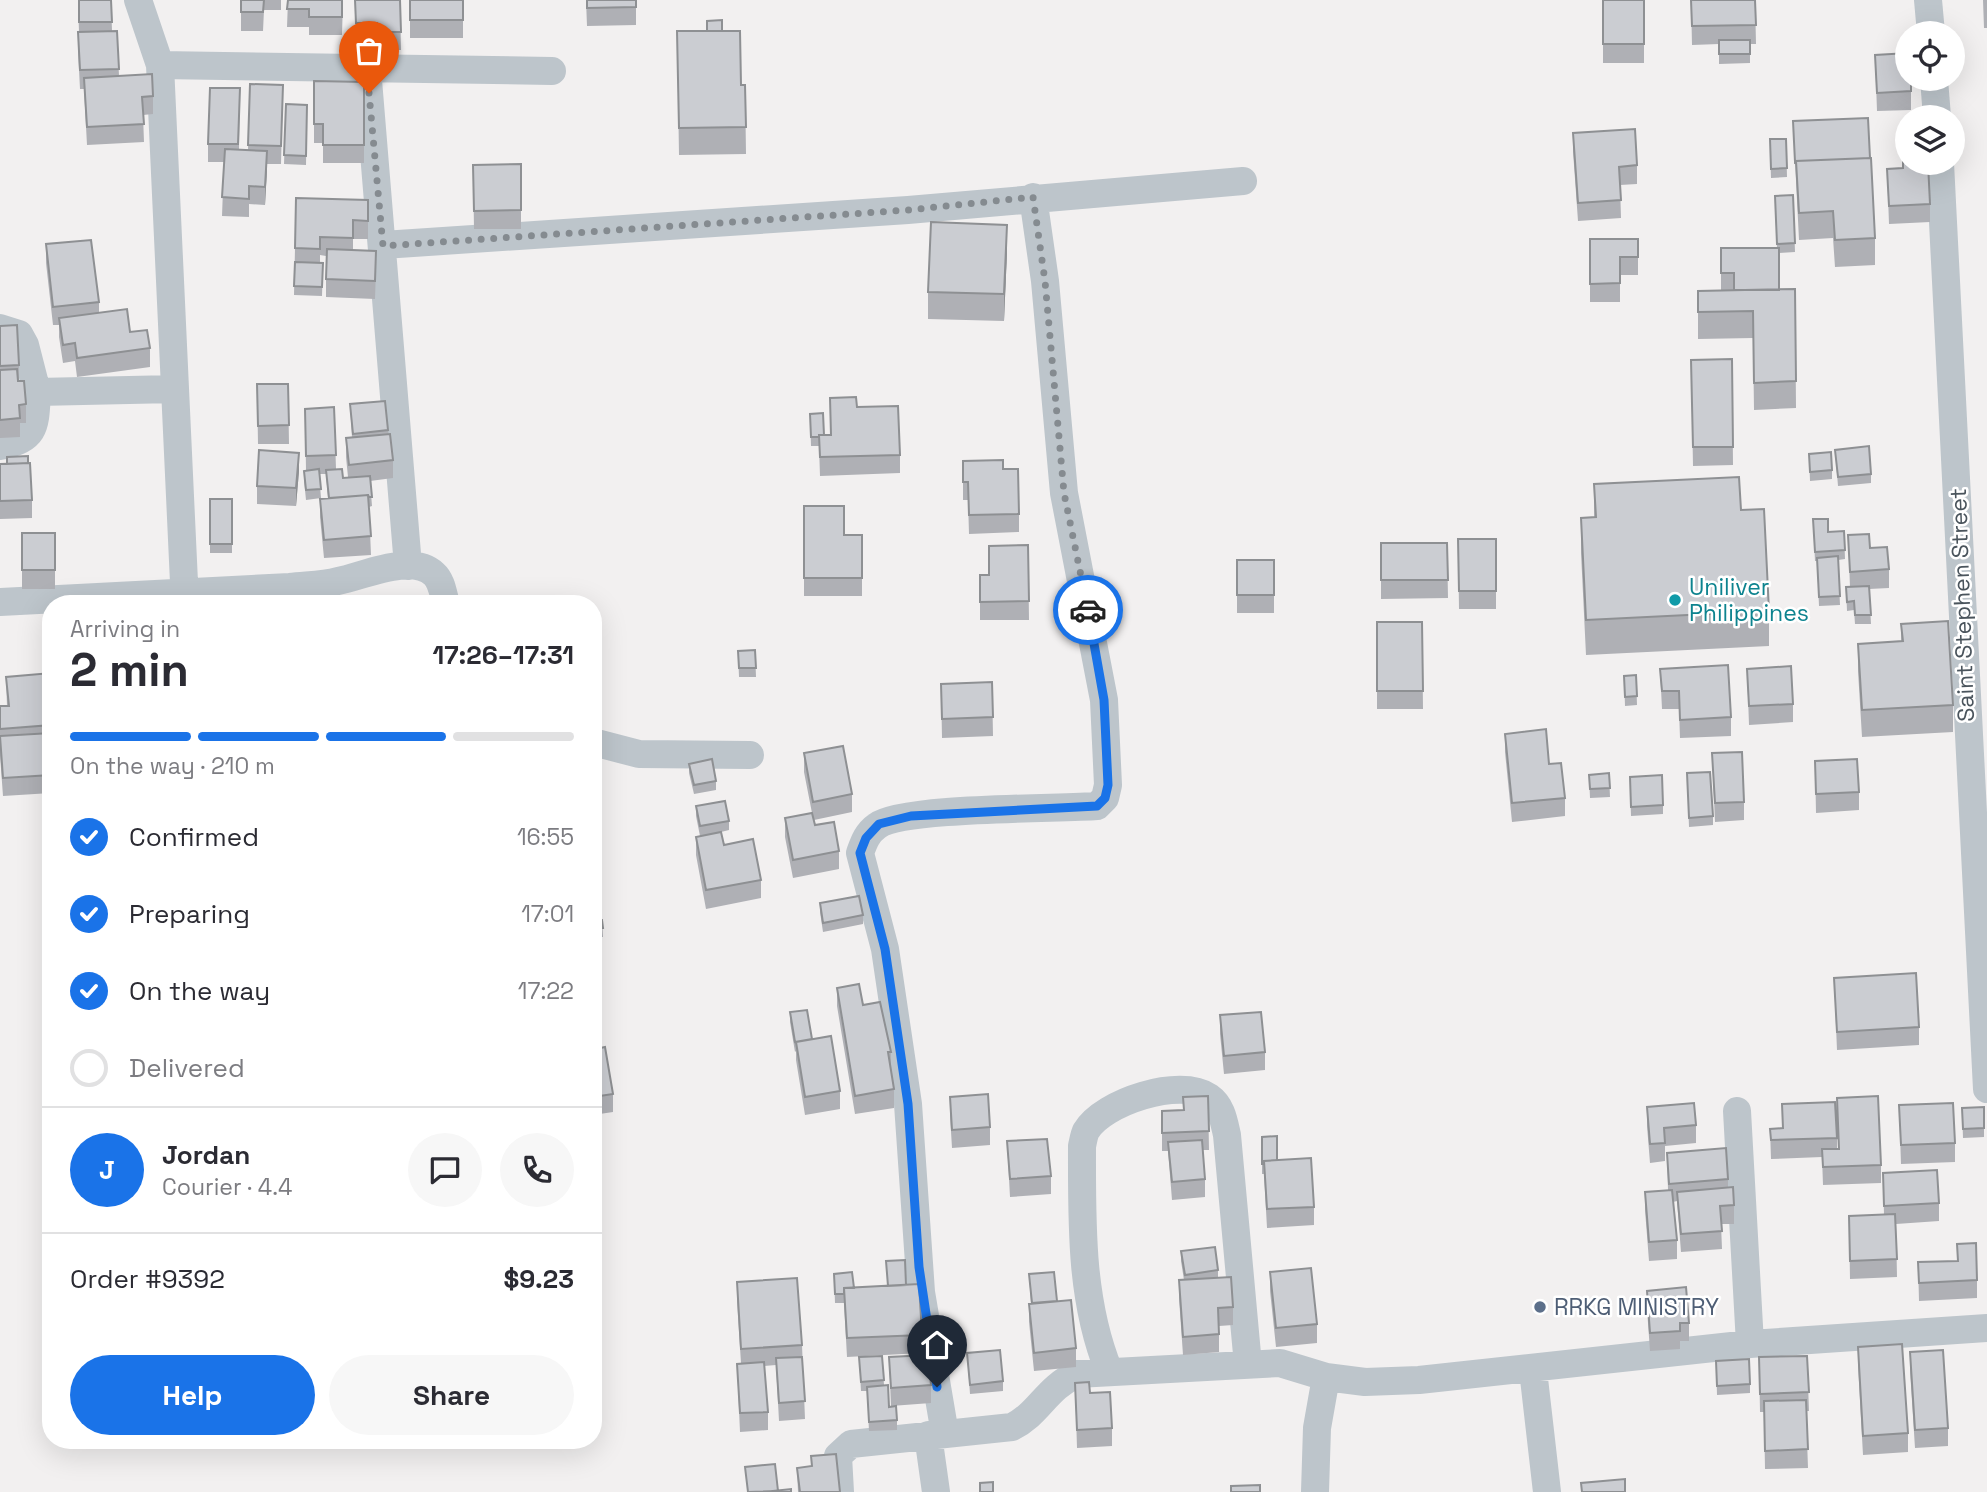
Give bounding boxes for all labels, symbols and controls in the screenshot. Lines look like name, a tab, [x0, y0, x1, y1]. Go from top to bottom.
pin	[339, 21, 399, 93]
map controls	[1895, 21, 1965, 175]
button: locate	[1895, 21, 1965, 91]
icon: bag	[350, 32, 388, 70]
button: layers	[1895, 105, 1965, 175]
street label: Saint Stephen Street	[1943, 488, 1981, 722]
place label: Uniliver Philippines	[1689, 572, 1809, 628]
courier	[1053, 575, 1123, 645]
icon: car	[1069, 591, 1107, 629]
marker: Uniliver Philippines	[1667, 592, 1683, 608]
text: Arriving in	[70, 614, 180, 644]
text: 17:26–17:31	[432, 638, 574, 672]
text: 2 min	[70, 641, 189, 699]
text: On the way · 210 m	[70, 751, 275, 781]
icon: check	[70, 818, 108, 856]
text: Confirmed	[129, 820, 259, 854]
text: 16:55	[517, 822, 574, 852]
icon: check	[70, 895, 108, 933]
text: Preparing	[129, 897, 250, 931]
text: 17:01	[521, 899, 574, 929]
icon: check	[70, 972, 108, 1010]
text: On the way	[129, 974, 270, 1008]
text: 17:22	[518, 976, 574, 1006]
text: Delivered	[129, 1051, 245, 1085]
button: chat	[408, 1133, 482, 1207]
button: phone	[500, 1133, 574, 1207]
text: Jordan	[162, 1138, 250, 1172]
text: J	[99, 1153, 115, 1187]
text: Courier · 4.4	[162, 1172, 292, 1202]
text: Order #9392	[70, 1262, 225, 1296]
text: $9.23	[503, 1262, 574, 1296]
place label: RRKG MINISTRY	[1554, 1292, 1719, 1322]
marker: RRKG MINISTRY	[1532, 1299, 1548, 1315]
pin	[907, 1315, 967, 1387]
icon: home	[918, 1326, 956, 1364]
button: Help	[70, 1355, 315, 1435]
button: Share	[329, 1355, 574, 1435]

